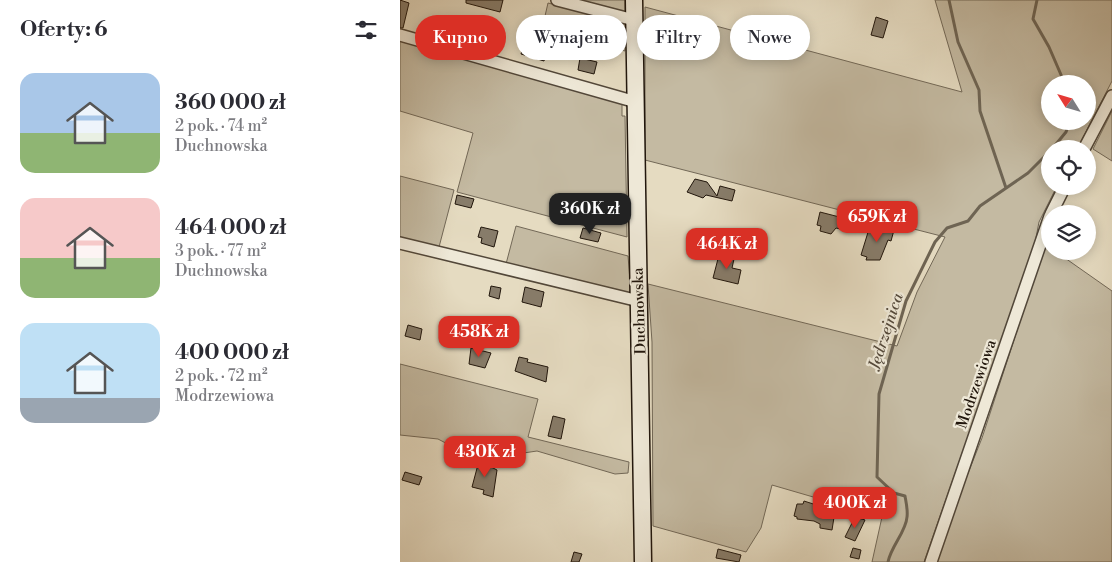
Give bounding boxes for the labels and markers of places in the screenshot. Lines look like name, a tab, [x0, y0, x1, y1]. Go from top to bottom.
pin: 360K zł	[544, 192, 636, 235]
pin: 659K zł	[831, 200, 923, 243]
pin: 464K zł	[681, 228, 773, 270]
pin: 458K zł	[433, 316, 525, 358]
pin: 430K zł	[439, 436, 531, 478]
pin: 400K zł	[809, 486, 901, 529]

